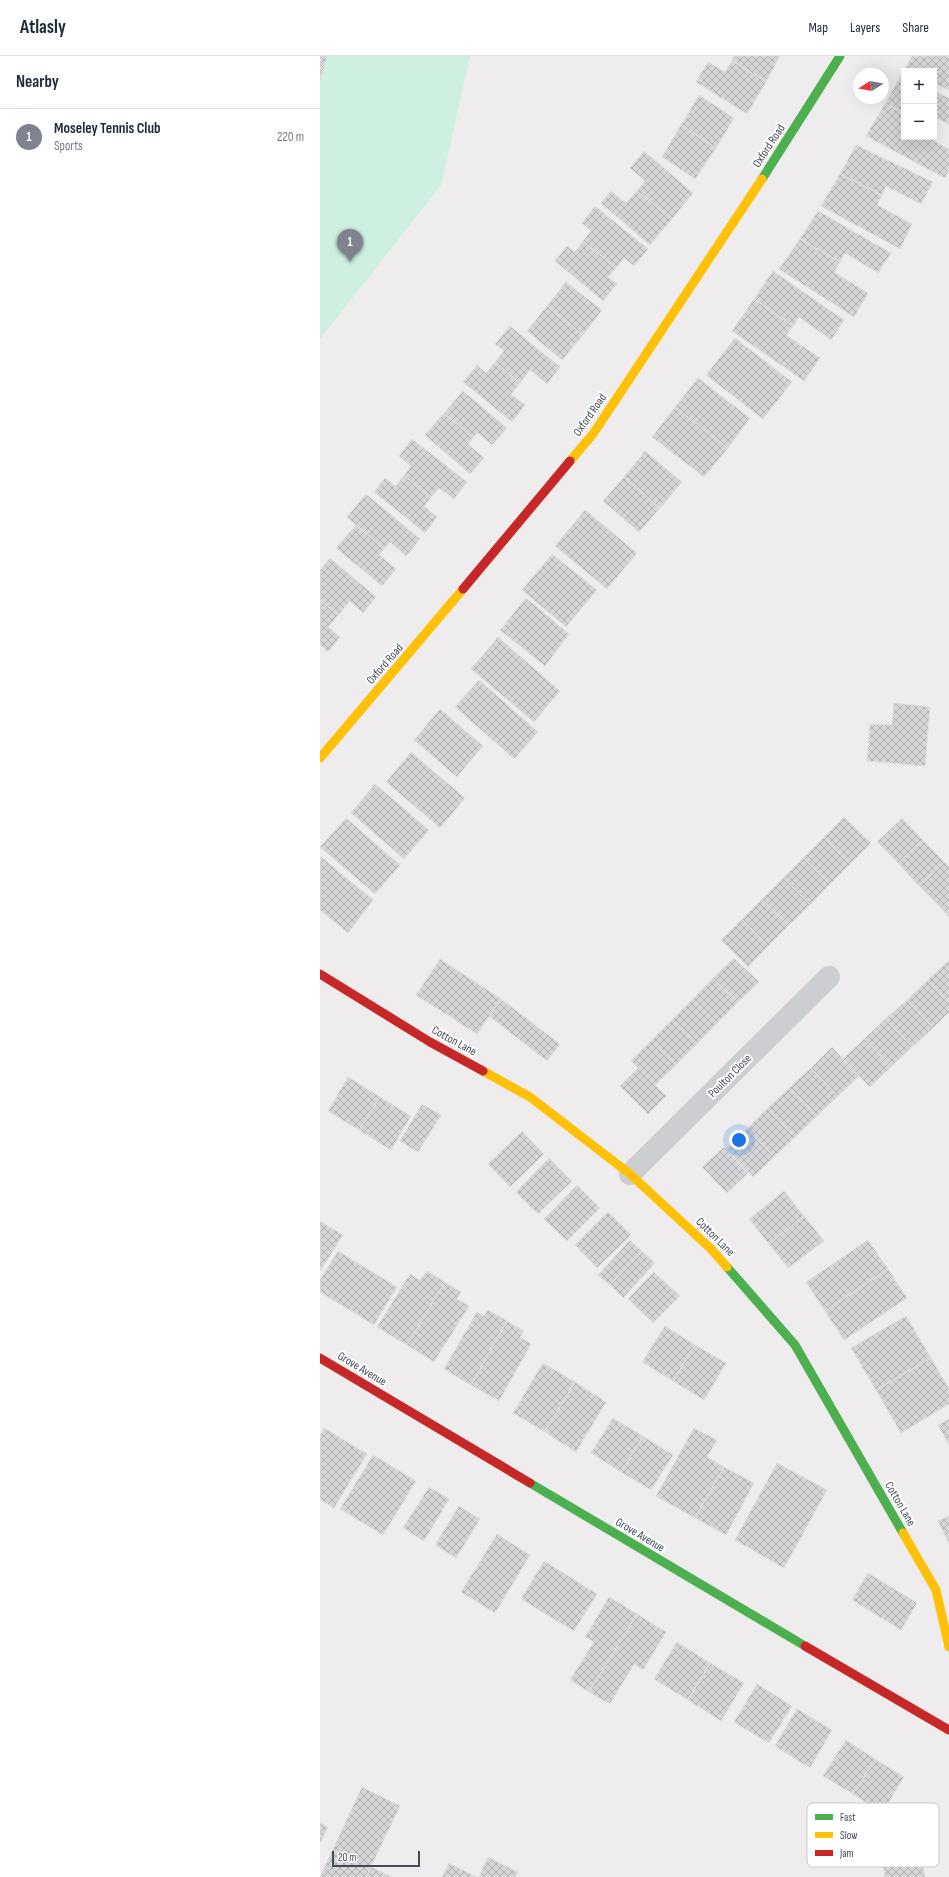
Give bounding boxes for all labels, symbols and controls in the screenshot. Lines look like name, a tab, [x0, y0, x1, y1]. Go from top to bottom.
text: Atlasly	[20, 16, 66, 39]
text: Map	[808, 19, 828, 36]
text: Layers	[850, 19, 880, 36]
text: Share	[902, 19, 929, 36]
north arrow	[853, 68, 889, 104]
map controls	[901, 68, 937, 140]
button: +	[901, 68, 937, 104]
text: Nearby	[16, 72, 59, 92]
button: −	[901, 104, 937, 140]
text: Moseley Tennis Club	[54, 119, 160, 138]
street label: Oxford Road	[749, 121, 789, 171]
text: 1	[26, 129, 32, 145]
text: 220 m	[277, 129, 304, 145]
text: Sports	[54, 138, 83, 154]
pin: 1	[337, 229, 363, 262]
street label: Oxford Road	[570, 391, 610, 439]
street label: Oxford Road	[363, 641, 407, 687]
street label: Cotton Lane	[429, 1023, 479, 1060]
street label: Poulton Close	[705, 1051, 755, 1101]
your location	[729, 1130, 749, 1150]
street label: Cotton Lane	[692, 1214, 738, 1260]
street label: Grove Avenue	[335, 1348, 389, 1390]
street label: Cotton Lane	[881, 1479, 919, 1529]
street label: Grove Avenue	[613, 1514, 667, 1556]
legend	[807, 1803, 939, 1867]
text: Fast	[840, 1811, 856, 1824]
text: Slow	[840, 1829, 857, 1842]
text: Jam	[839, 1847, 854, 1860]
scale bar	[332, 1849, 420, 1868]
text: 20 m	[338, 1851, 356, 1864]

